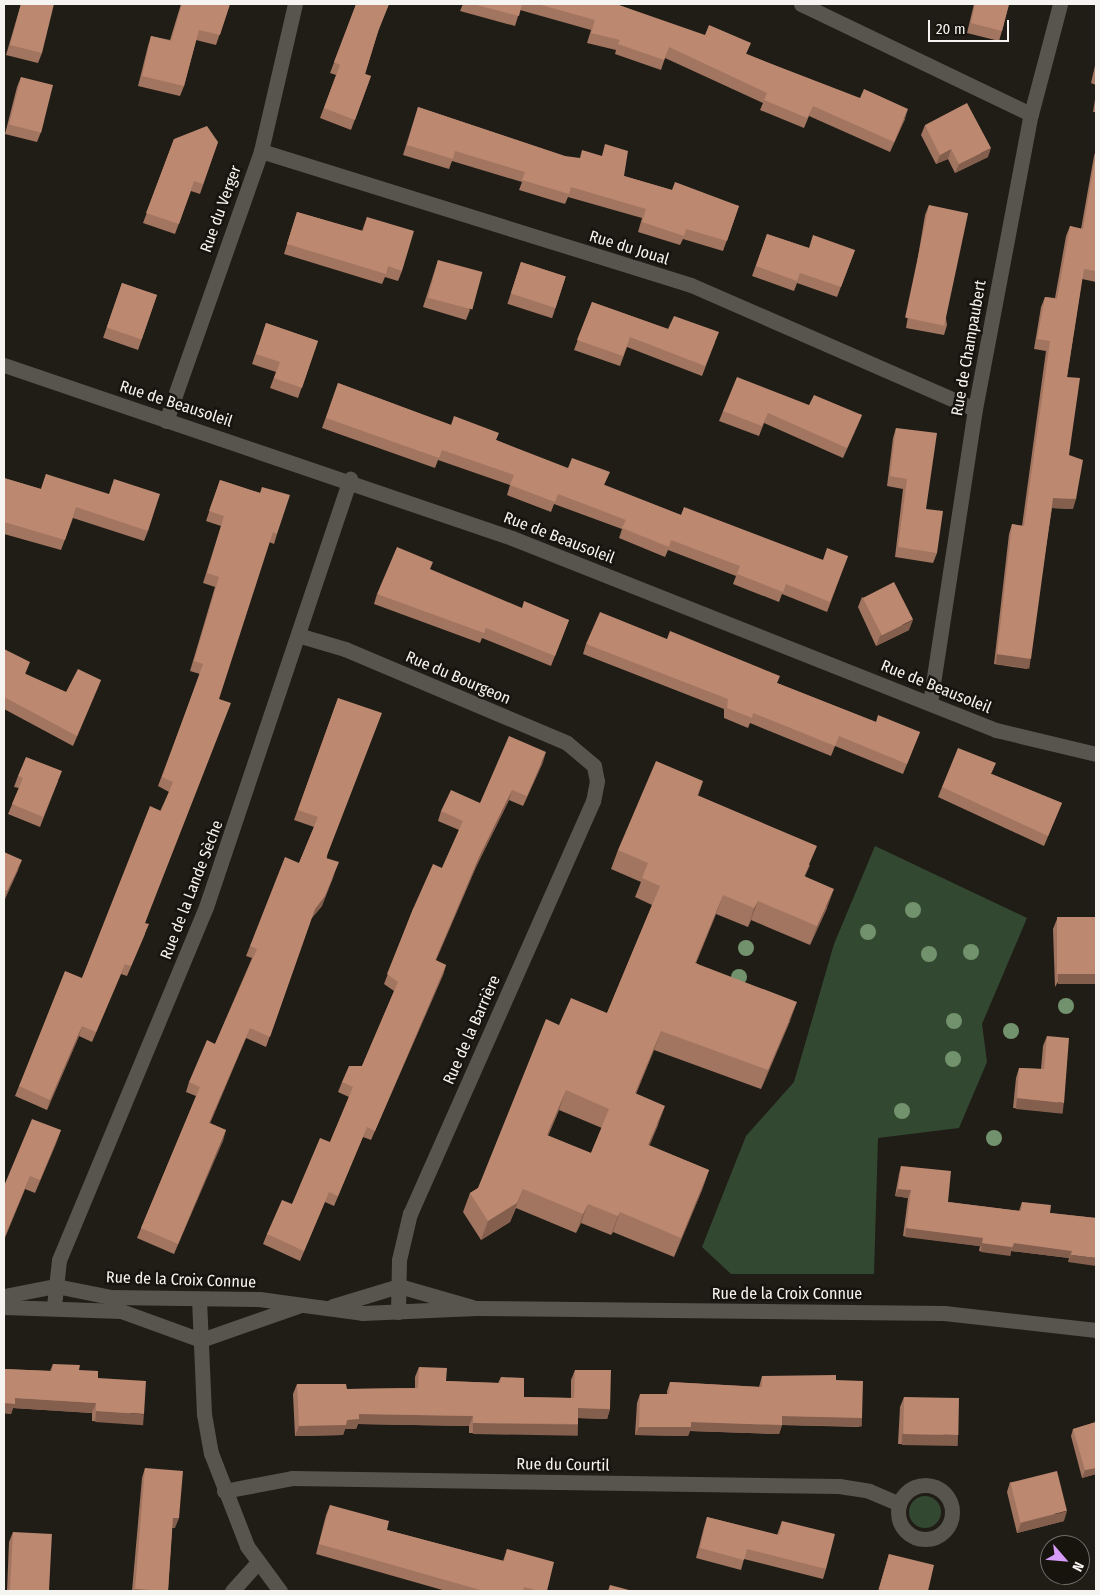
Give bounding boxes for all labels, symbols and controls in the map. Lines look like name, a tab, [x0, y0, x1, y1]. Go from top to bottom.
scale bar	[930, 10, 1011, 42]
text: 20 m	[936, 20, 966, 38]
street label: Rue du Verger	[196, 163, 246, 255]
street label: Rue du Joual	[587, 227, 671, 269]
street label: Rue de Champaubert	[948, 279, 990, 417]
street label: Rue de Beausoleil	[117, 377, 235, 431]
street label: Rue de Beausoleil	[501, 508, 617, 568]
street label: Rue du Bourgeon	[403, 647, 513, 709]
street label: Rue de Beausoleil	[878, 656, 994, 718]
street label: Rue de la Lande Sèche	[157, 818, 227, 962]
street label: Rue de la Barrière	[439, 972, 505, 1088]
street label: Rue de la Croix Connue	[106, 1268, 256, 1292]
street label: Rue de la Croix Connue	[712, 1284, 862, 1304]
street label: Rue du Courtil	[516, 1455, 610, 1475]
north arrow	[1040, 1535, 1090, 1585]
text: N	[1068, 1559, 1087, 1574]

